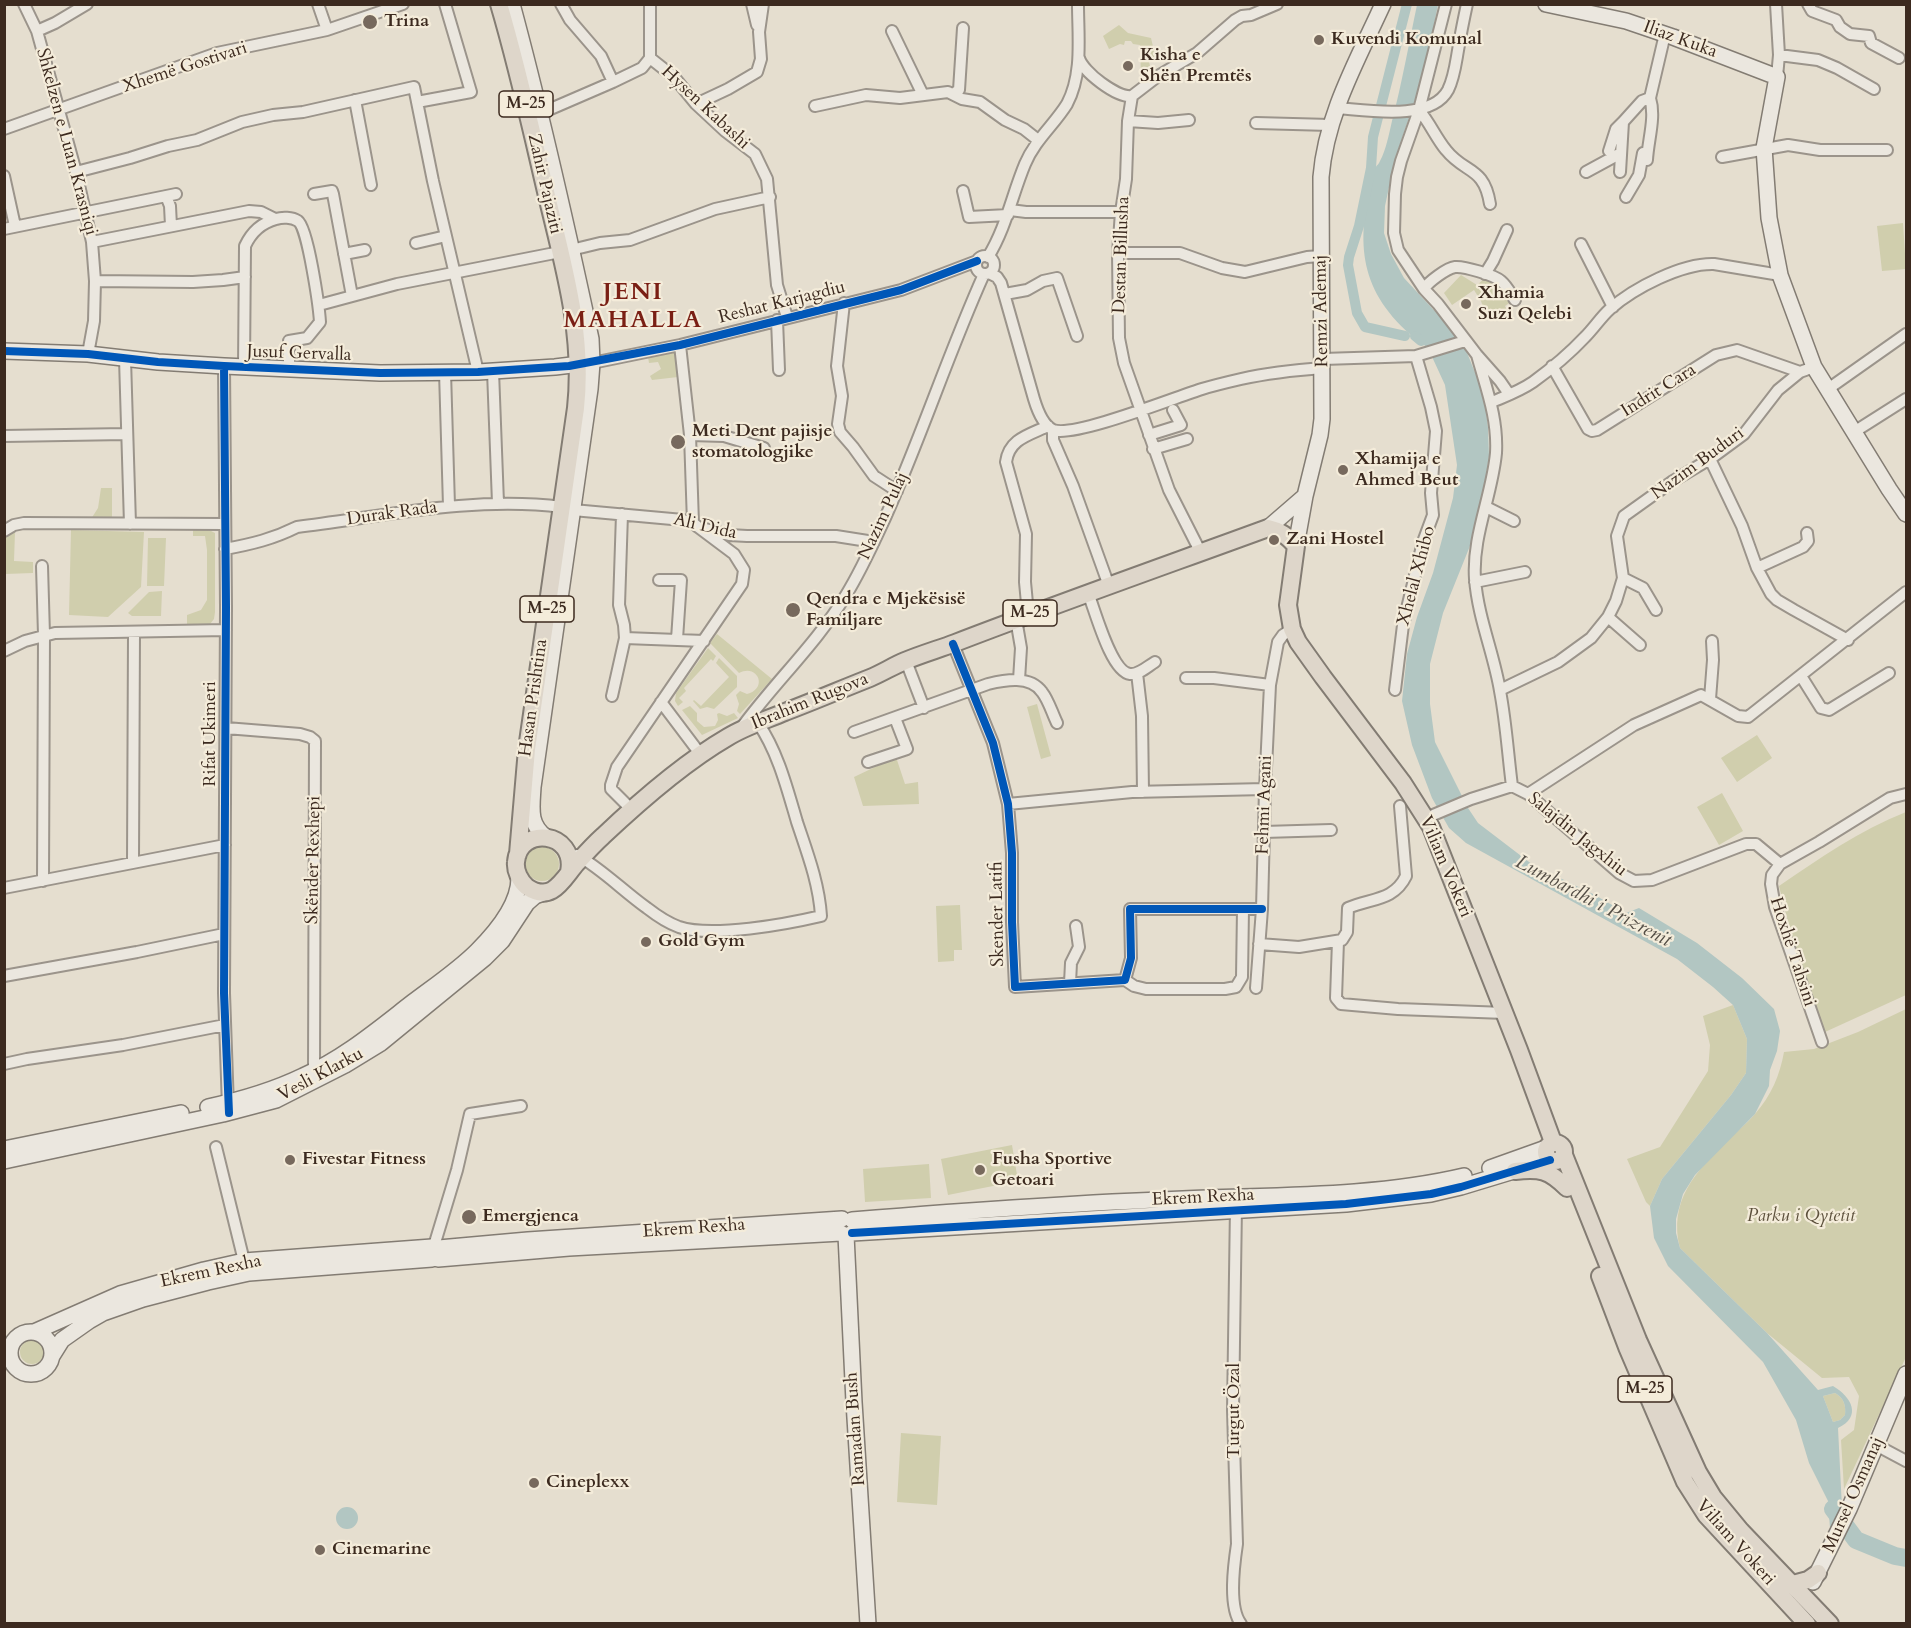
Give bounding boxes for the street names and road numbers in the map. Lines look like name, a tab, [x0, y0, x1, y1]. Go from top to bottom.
street label: Iliaz Kuka	[1640, 17, 1720, 63]
street label: Xhemë Gostivari	[120, 38, 250, 98]
street label: Shkelzen e Luan Krasniqi	[31, 46, 101, 238]
street label: Hysen Kabashi	[656, 61, 754, 155]
road number: M-25	[499, 91, 553, 117]
street label: Zahir Pajaziti	[522, 132, 566, 236]
street label: Destan Billusha	[1109, 196, 1135, 314]
street label: Remzi Ademaj	[1310, 255, 1334, 367]
street label: Reshat Karjagdiu	[716, 277, 848, 329]
street label: Jusuf Gervalla	[246, 341, 352, 367]
street label: Indrit Cara	[1618, 360, 1700, 422]
street label: Nazim Buduri	[1647, 423, 1749, 505]
street label: Nazim Pulaj	[854, 469, 914, 563]
street label: Durak Rada	[345, 497, 439, 531]
street label: Ali Dida	[671, 509, 739, 545]
street label: Xhelal Xhibo	[1393, 524, 1441, 628]
road number: M-25	[520, 596, 574, 622]
road number: M-25	[1003, 600, 1057, 626]
street label: Hasan Prishtina	[515, 638, 553, 758]
street label: Ibrahim Rugova	[748, 669, 872, 735]
street label: Rifat Ukimeri	[200, 681, 222, 787]
street label: Fehmi Agani	[1252, 755, 1278, 855]
street label: Salajdin Jagxhiu	[1523, 788, 1631, 882]
street label: Skënder Rexhepi	[302, 796, 326, 924]
street label: Viliam Vokeri	[1414, 813, 1476, 921]
street label: Skender Latifi	[986, 861, 1010, 967]
street label: Hoxhë Tahsini	[1764, 895, 1820, 1009]
street label: Vesli Klarku	[275, 1043, 367, 1107]
street label: Ekrem Rexha	[1151, 1185, 1255, 1211]
street label: Ekrem Rexha	[642, 1215, 746, 1243]
street label: Ekrem Rexha	[158, 1251, 264, 1293]
street label: Turgut Özal	[1224, 1363, 1246, 1459]
street label: Ramadan Bush	[841, 1372, 871, 1486]
road number: M-25	[1618, 1376, 1672, 1402]
street label: Mursel Osmanaj	[1819, 1434, 1889, 1556]
street label: Viliam Vokeri	[1691, 1496, 1779, 1590]

